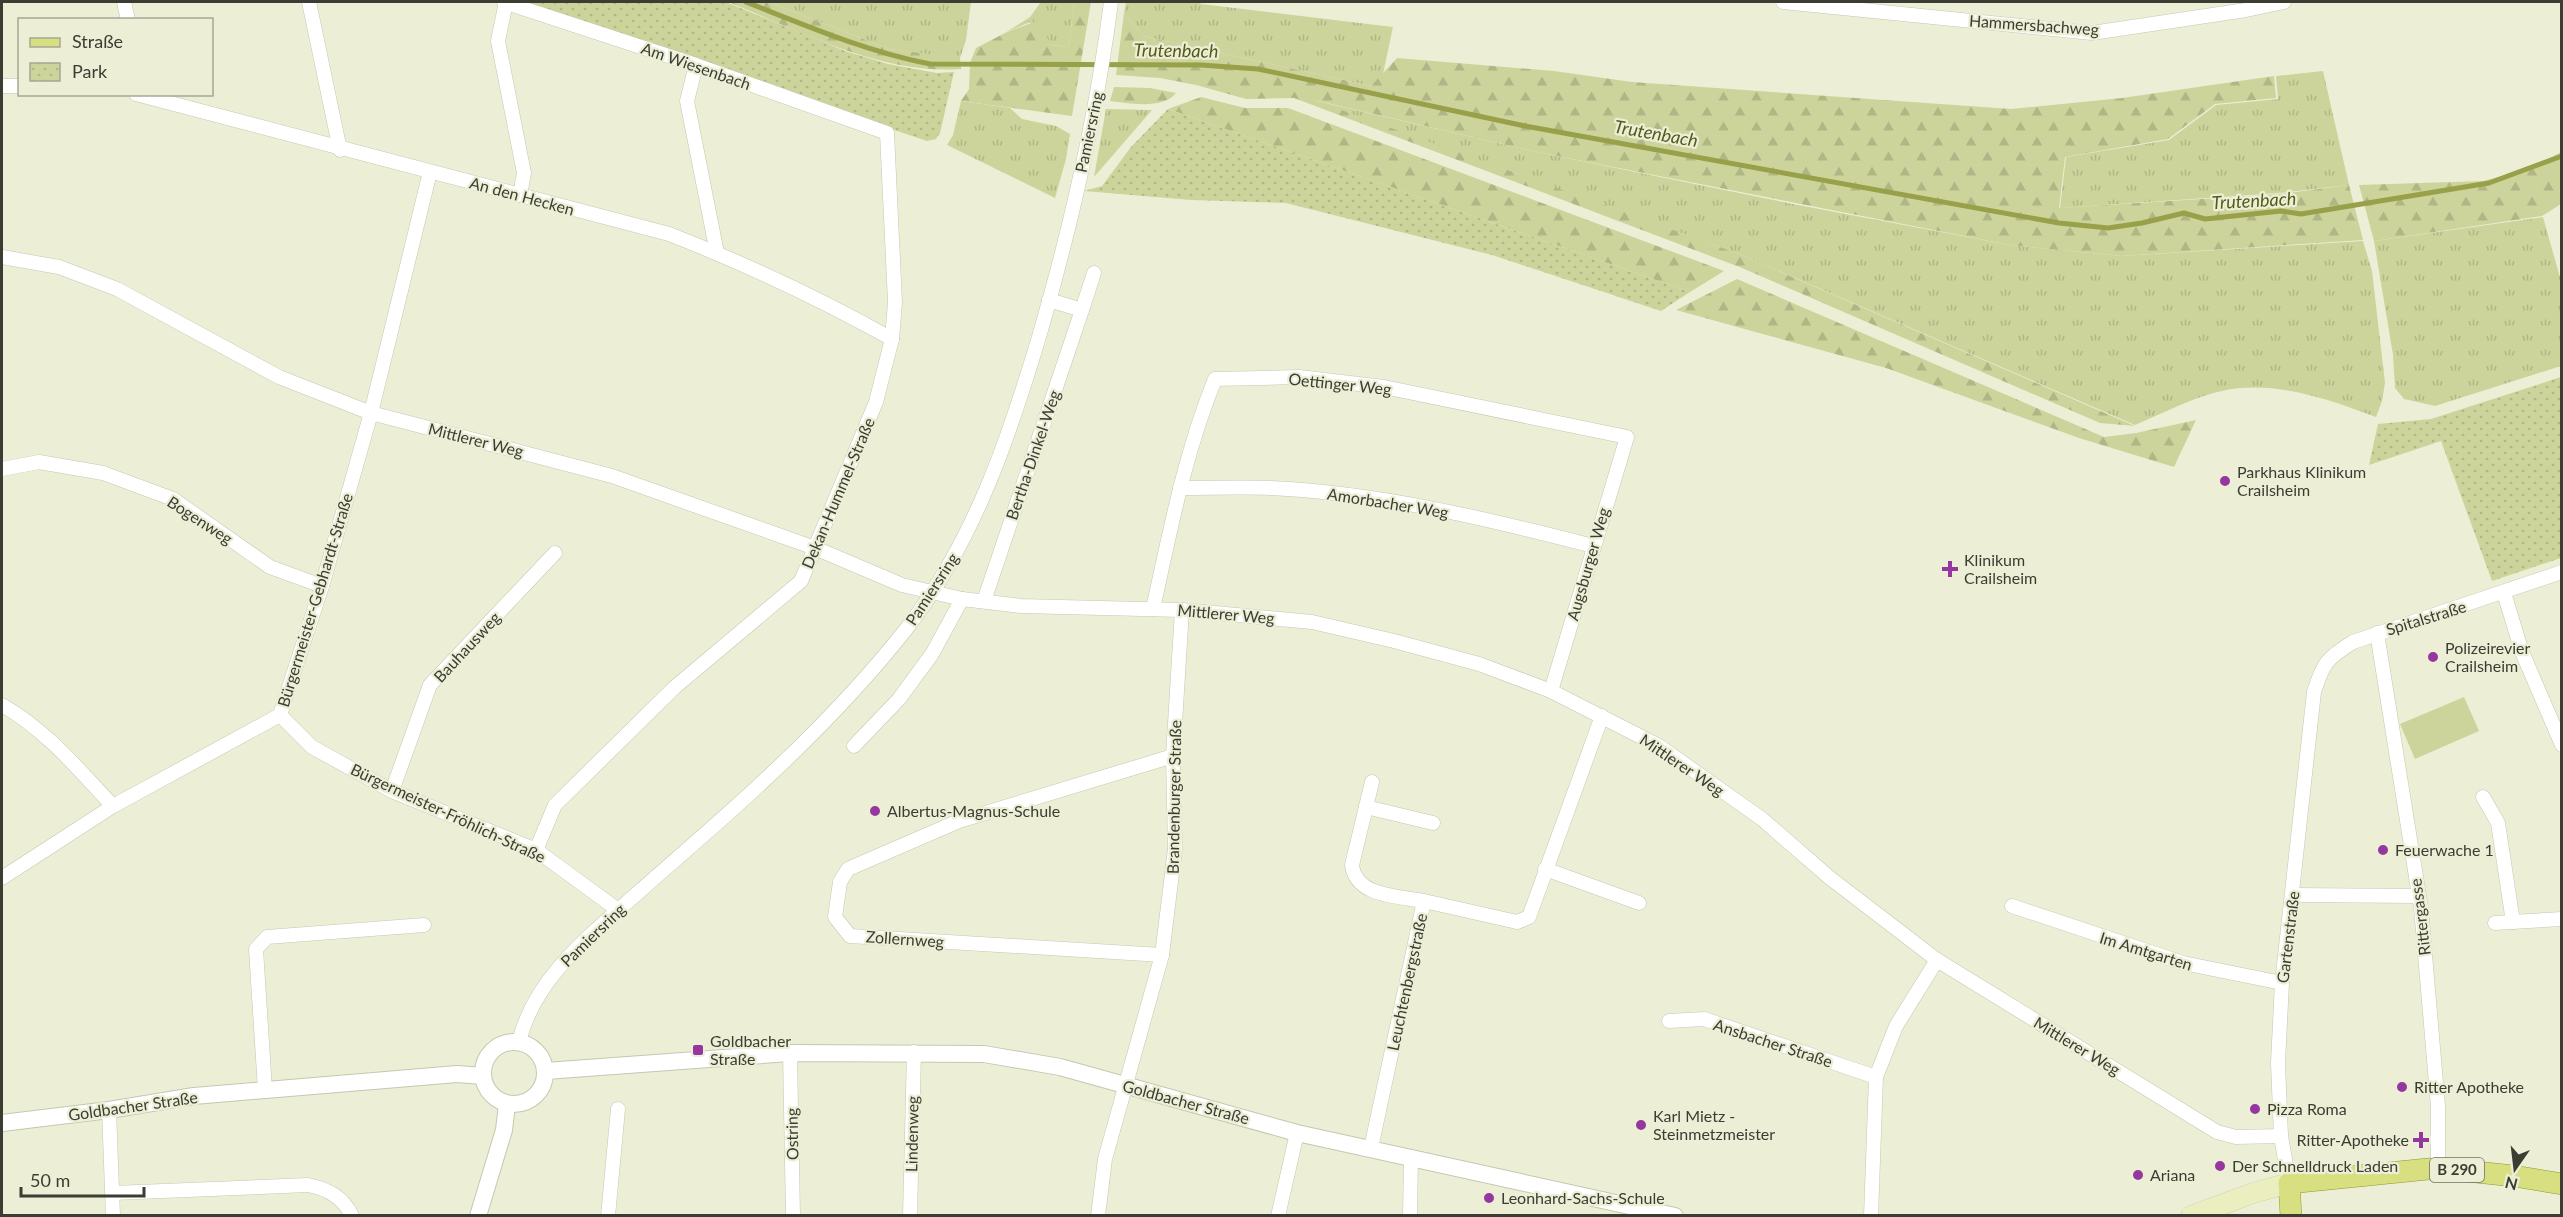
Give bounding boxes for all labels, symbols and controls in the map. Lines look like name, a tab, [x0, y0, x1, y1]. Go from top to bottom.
street label: Hammersbachweg	[1968, 10, 2100, 39]
legend	[18, 18, 213, 96]
text: Straße	[72, 30, 123, 52]
street label: Am Wiesenbach	[639, 38, 753, 93]
water label: Trutenbach	[1134, 38, 1219, 62]
text: Park	[72, 60, 108, 82]
street label: Pamiersring	[1071, 90, 1106, 174]
water label: Trutenbach	[1613, 115, 1700, 151]
street label: An den Hecken	[468, 172, 576, 219]
water label: Trutenbach	[2211, 187, 2297, 213]
street label: Oettinger Weg	[1288, 369, 1392, 398]
street label: Bertha-Dinkel-Weg	[1001, 388, 1064, 522]
street label: Dekan-Hummel-Straße	[797, 414, 878, 571]
street label: Mittlerer Weg	[427, 419, 526, 461]
place label: Parkhaus Klinikum Crailsheim	[2237, 462, 2366, 499]
marker: Parkhaus Klinikum Crailsheim	[2218, 474, 2232, 488]
street label: Amorbacher Weg	[1326, 484, 1450, 521]
street label: Bogenweg	[164, 491, 236, 548]
street label: Bürgermeister-Gebhardt-Straße	[273, 491, 356, 709]
street label: Augsburger Weg	[1562, 505, 1613, 623]
street label: Pamiersring	[901, 549, 962, 628]
place label: Klinikum Crailsheim	[1964, 550, 2037, 587]
marker: Klinikum Crailsheim	[1941, 560, 1959, 578]
street label: Spitalstraße	[2383, 596, 2468, 639]
street label: Mittlerer Weg	[1177, 600, 1275, 627]
street label: Bauhausweg	[429, 608, 504, 686]
place label: Polizeirevier Crailsheim	[2445, 638, 2531, 675]
marker: Polizeirevier Crailsheim	[2426, 650, 2440, 664]
street label: Brandenburger Straße	[1163, 720, 1184, 874]
street label: Mittlerer Weg	[1637, 729, 1728, 800]
street label: Bürgermeister-Fröhlich-Straße	[348, 759, 549, 866]
place label: Albertus-Magnus-Schule	[887, 801, 1060, 820]
marker: Albertus-Magnus-Schule	[868, 804, 882, 818]
place label: Feuerwache 1	[2395, 840, 2494, 859]
marker: Feuerwache 1	[2376, 843, 2390, 857]
street label: Rittergasse	[2405, 878, 2434, 957]
street label: Gartenstraße	[2272, 890, 2303, 984]
street label: Pamiersring	[556, 899, 629, 970]
street label: Leuchtenbergstraße	[1383, 911, 1430, 1052]
street label: Zollernweg	[865, 926, 945, 951]
street label: Im Amtgarten	[2098, 927, 2195, 974]
street label: Mittlerer Weg	[2031, 1012, 2124, 1079]
street label: Ansbacher Straße	[1711, 1014, 1835, 1071]
place label: Goldbacher Straße	[710, 1031, 791, 1068]
marker: Goldbacher Straße	[691, 1043, 705, 1057]
street label: Goldbacher Straße	[1121, 1075, 1252, 1128]
place label: Ritter Apotheke	[2414, 1077, 2524, 1096]
marker: Ritter Apotheke	[2395, 1080, 2409, 1094]
street label: Goldbacher Straße	[67, 1087, 199, 1124]
street label: Lindenweg	[901, 1096, 922, 1172]
place label: Pizza Roma	[2267, 1099, 2347, 1118]
marker: Pizza Roma	[2248, 1102, 2262, 1116]
place label: Karl Mietz - Steinmetzmeister	[1653, 1106, 1775, 1143]
street label: Ostring	[782, 1108, 801, 1160]
marker: Karl Mietz - Steinmetzmeister	[1634, 1118, 1648, 1132]
place label: Ritter-Apotheke	[2297, 1130, 2409, 1149]
marker: Ritter-Apotheke	[2414, 1133, 2428, 1147]
north arrow	[2485, 1139, 2545, 1199]
place label: Der Schnelldruck Laden	[2232, 1156, 2398, 1175]
road number: B 290	[2430, 1158, 2484, 1182]
marker: Der Schnelldruck Laden	[2213, 1159, 2227, 1173]
scale bar	[21, 1160, 144, 1198]
place label: Ariana	[2150, 1165, 2195, 1184]
marker: Ariana	[2131, 1168, 2145, 1182]
text: 50 m	[30, 1169, 70, 1191]
text: N	[2503, 1173, 2520, 1195]
place label: Leonhard-Sachs-Schule	[1501, 1188, 1665, 1207]
marker: Leonhard-Sachs-Schule	[1482, 1191, 1496, 1205]

